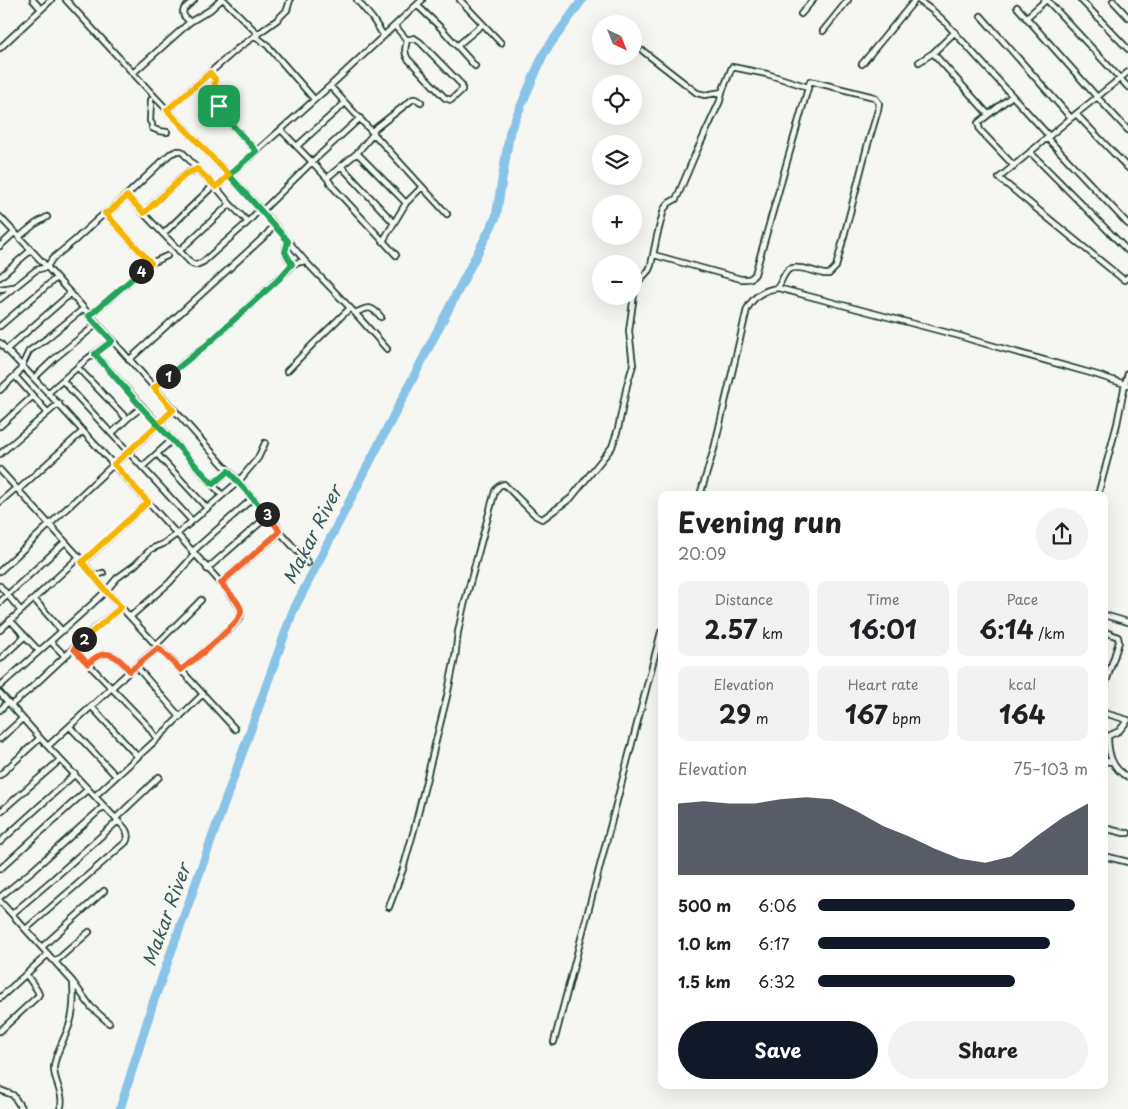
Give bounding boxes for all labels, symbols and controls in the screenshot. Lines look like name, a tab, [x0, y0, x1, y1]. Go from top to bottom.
north arrow	[592, 15, 642, 65]
map controls	[592, 15, 642, 305]
button: locate	[592, 75, 642, 125]
pin	[198, 85, 240, 127]
icon: arrive	[205, 92, 233, 120]
button: layers	[592, 135, 642, 185]
button: +	[592, 195, 642, 245]
button: −	[592, 255, 642, 305]
pin: 4	[128, 258, 154, 284]
text: 4	[137, 261, 146, 282]
pin: 1	[156, 364, 180, 388]
text: 1	[165, 366, 172, 387]
water label: Makar River	[275, 478, 349, 588]
text: Evening run	[678, 500, 842, 543]
pin: 3	[254, 502, 280, 526]
text: 3	[263, 504, 272, 525]
button: share	[1036, 508, 1088, 560]
text: 20:09	[678, 541, 726, 565]
text: Distance	[714, 589, 773, 610]
text: Time	[866, 589, 900, 610]
text: Pace	[1007, 589, 1038, 610]
text: 2.57	[704, 610, 757, 648]
text: 16:01	[849, 610, 917, 648]
text: 6:14	[980, 610, 1034, 648]
text: km	[757, 623, 783, 644]
text: /km	[1034, 623, 1065, 644]
pin: 2	[72, 626, 96, 652]
text: 2	[80, 629, 89, 650]
text: Elevation	[713, 674, 774, 695]
text: Heart rate	[848, 674, 918, 695]
text: kcal	[1008, 674, 1036, 695]
text: 29	[719, 695, 751, 733]
text: 167	[845, 695, 888, 733]
text: 164	[999, 695, 1046, 733]
text: m	[751, 708, 768, 729]
text: bpm	[888, 708, 921, 729]
text: Elevation	[678, 756, 747, 780]
text: 75–103 m	[1014, 756, 1088, 780]
water label: Makar River	[135, 857, 198, 970]
text: 500 m	[678, 893, 731, 917]
text: 6:06	[758, 893, 797, 917]
text: 1.0 km	[678, 931, 731, 955]
text: 6:17	[758, 931, 790, 955]
text: 1.5 km	[678, 969, 731, 993]
text: 6:32	[758, 969, 795, 993]
button: Save	[678, 1021, 878, 1079]
button: Share	[888, 1021, 1088, 1079]

